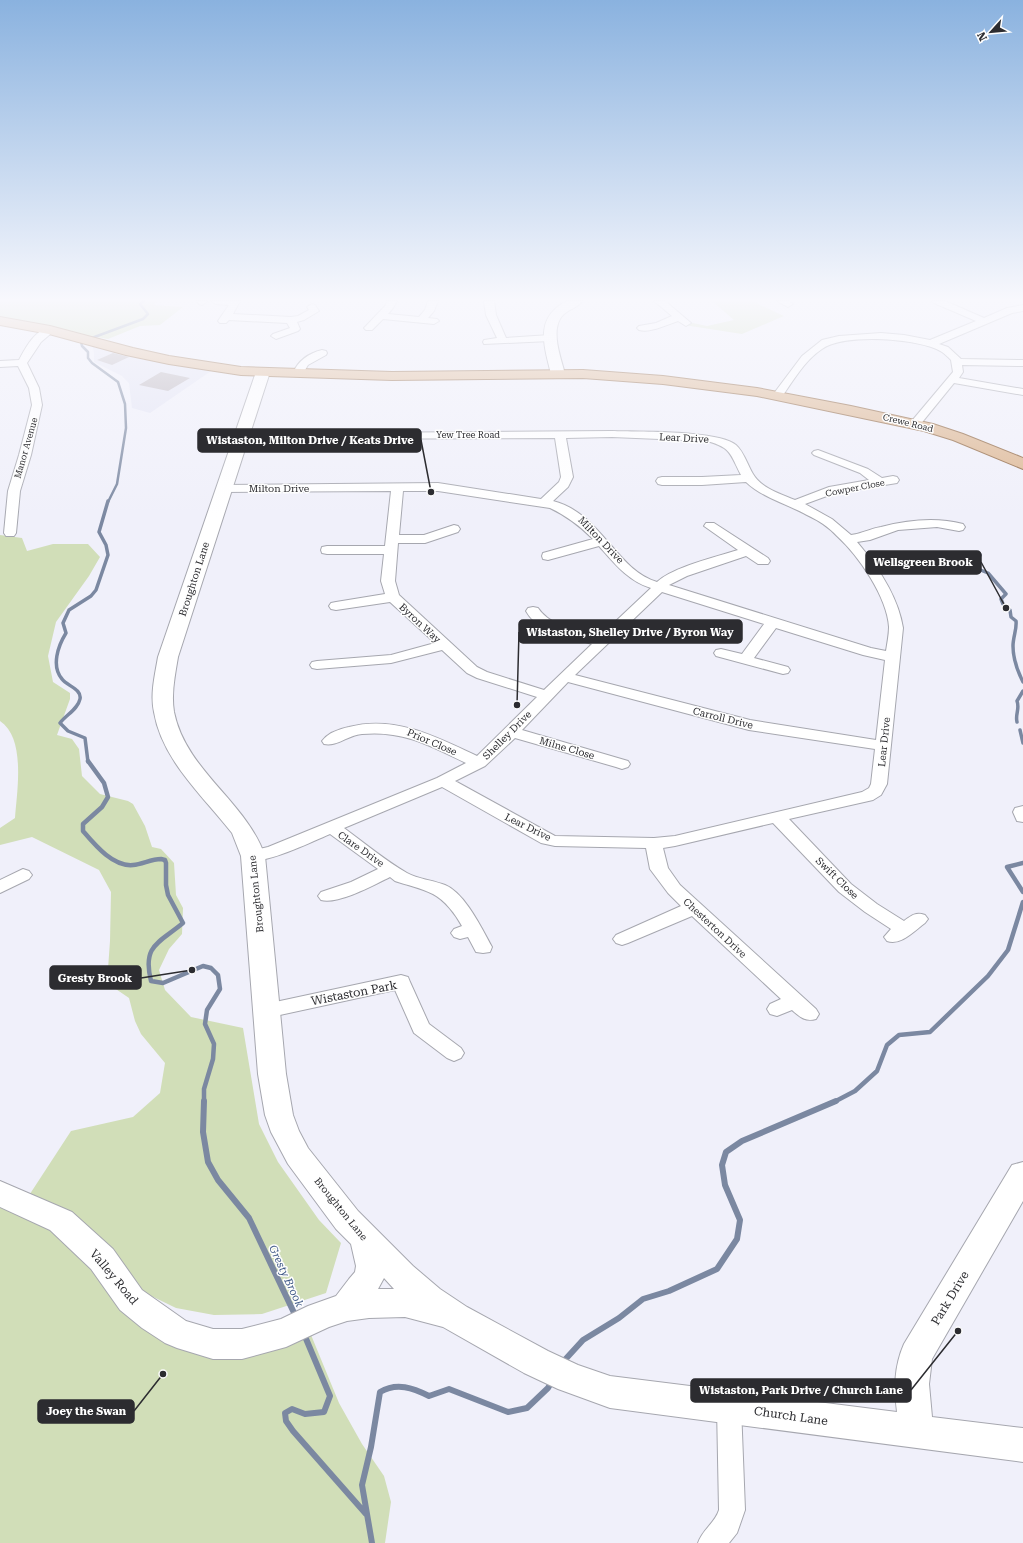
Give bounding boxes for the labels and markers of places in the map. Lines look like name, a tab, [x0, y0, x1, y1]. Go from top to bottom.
callout: Wistaston, Milton Drive / Keats Drive	[198, 429, 421, 452]
callout: Wellsgreen Brook	[866, 551, 981, 574]
callout: Wistaston, Shelley Drive / Byron Way	[519, 620, 742, 643]
callout: Gresty Brook	[50, 966, 141, 989]
callout: Wistaston, Park Drive / Church Lane	[691, 1379, 911, 1402]
callout: Joey the Swan	[38, 1400, 134, 1423]

